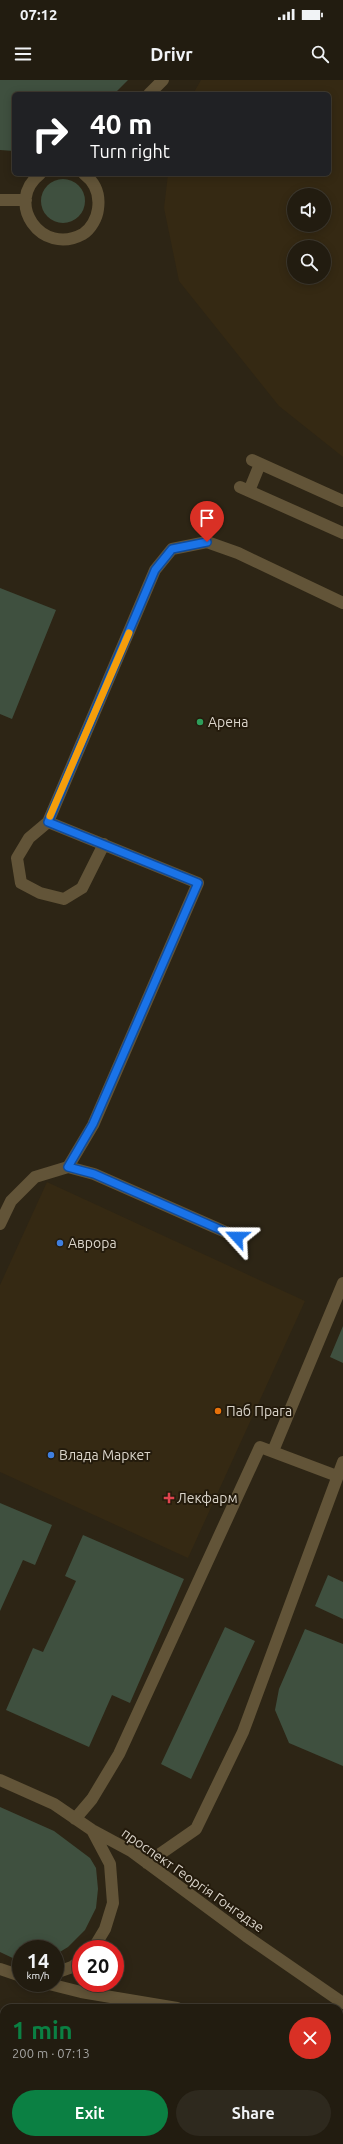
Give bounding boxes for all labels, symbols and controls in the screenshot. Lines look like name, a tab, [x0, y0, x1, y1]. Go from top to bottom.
text: 07:12	[20, 6, 58, 23]
icon: menu	[12, 43, 34, 65]
icon: search	[309, 43, 331, 65]
text: Drivr	[150, 44, 193, 64]
icon: right	[24, 108, 76, 160]
text: 40 m	[90, 108, 152, 139]
text: Turn right	[90, 141, 170, 161]
map controls	[287, 188, 331, 284]
button: sound	[287, 188, 331, 232]
button: search	[287, 240, 331, 284]
pin	[190, 501, 224, 542]
icon: arrive	[196, 507, 218, 529]
place label: Арена	[208, 714, 248, 730]
marker: Арена	[195, 717, 205, 727]
position arrow	[216, 1216, 258, 1258]
place label: Аврора	[68, 1235, 117, 1251]
marker: Аврора	[55, 1238, 65, 1248]
place label: Паб Прага	[226, 1403, 292, 1419]
marker: Паб Прага	[213, 1406, 223, 1416]
place label: Влада Маркет	[59, 1447, 150, 1463]
marker: Влада Маркет	[46, 1450, 56, 1460]
place label: Лекфарм	[177, 1490, 238, 1506]
marker: Лекфарм	[164, 1493, 174, 1503]
street label: проспект Георгія Гонгадзе	[119, 1825, 267, 1935]
speed limit sign: 20	[72, 1940, 124, 1992]
text: 14	[27, 1949, 49, 1972]
text: km/h	[26, 1970, 50, 1981]
text: 1 min	[12, 2017, 73, 2044]
button: close	[289, 2017, 331, 2059]
text: 200 m · 07:13	[12, 2046, 90, 2060]
button: Exit	[12, 2090, 168, 2136]
button: Share	[176, 2090, 331, 2136]

